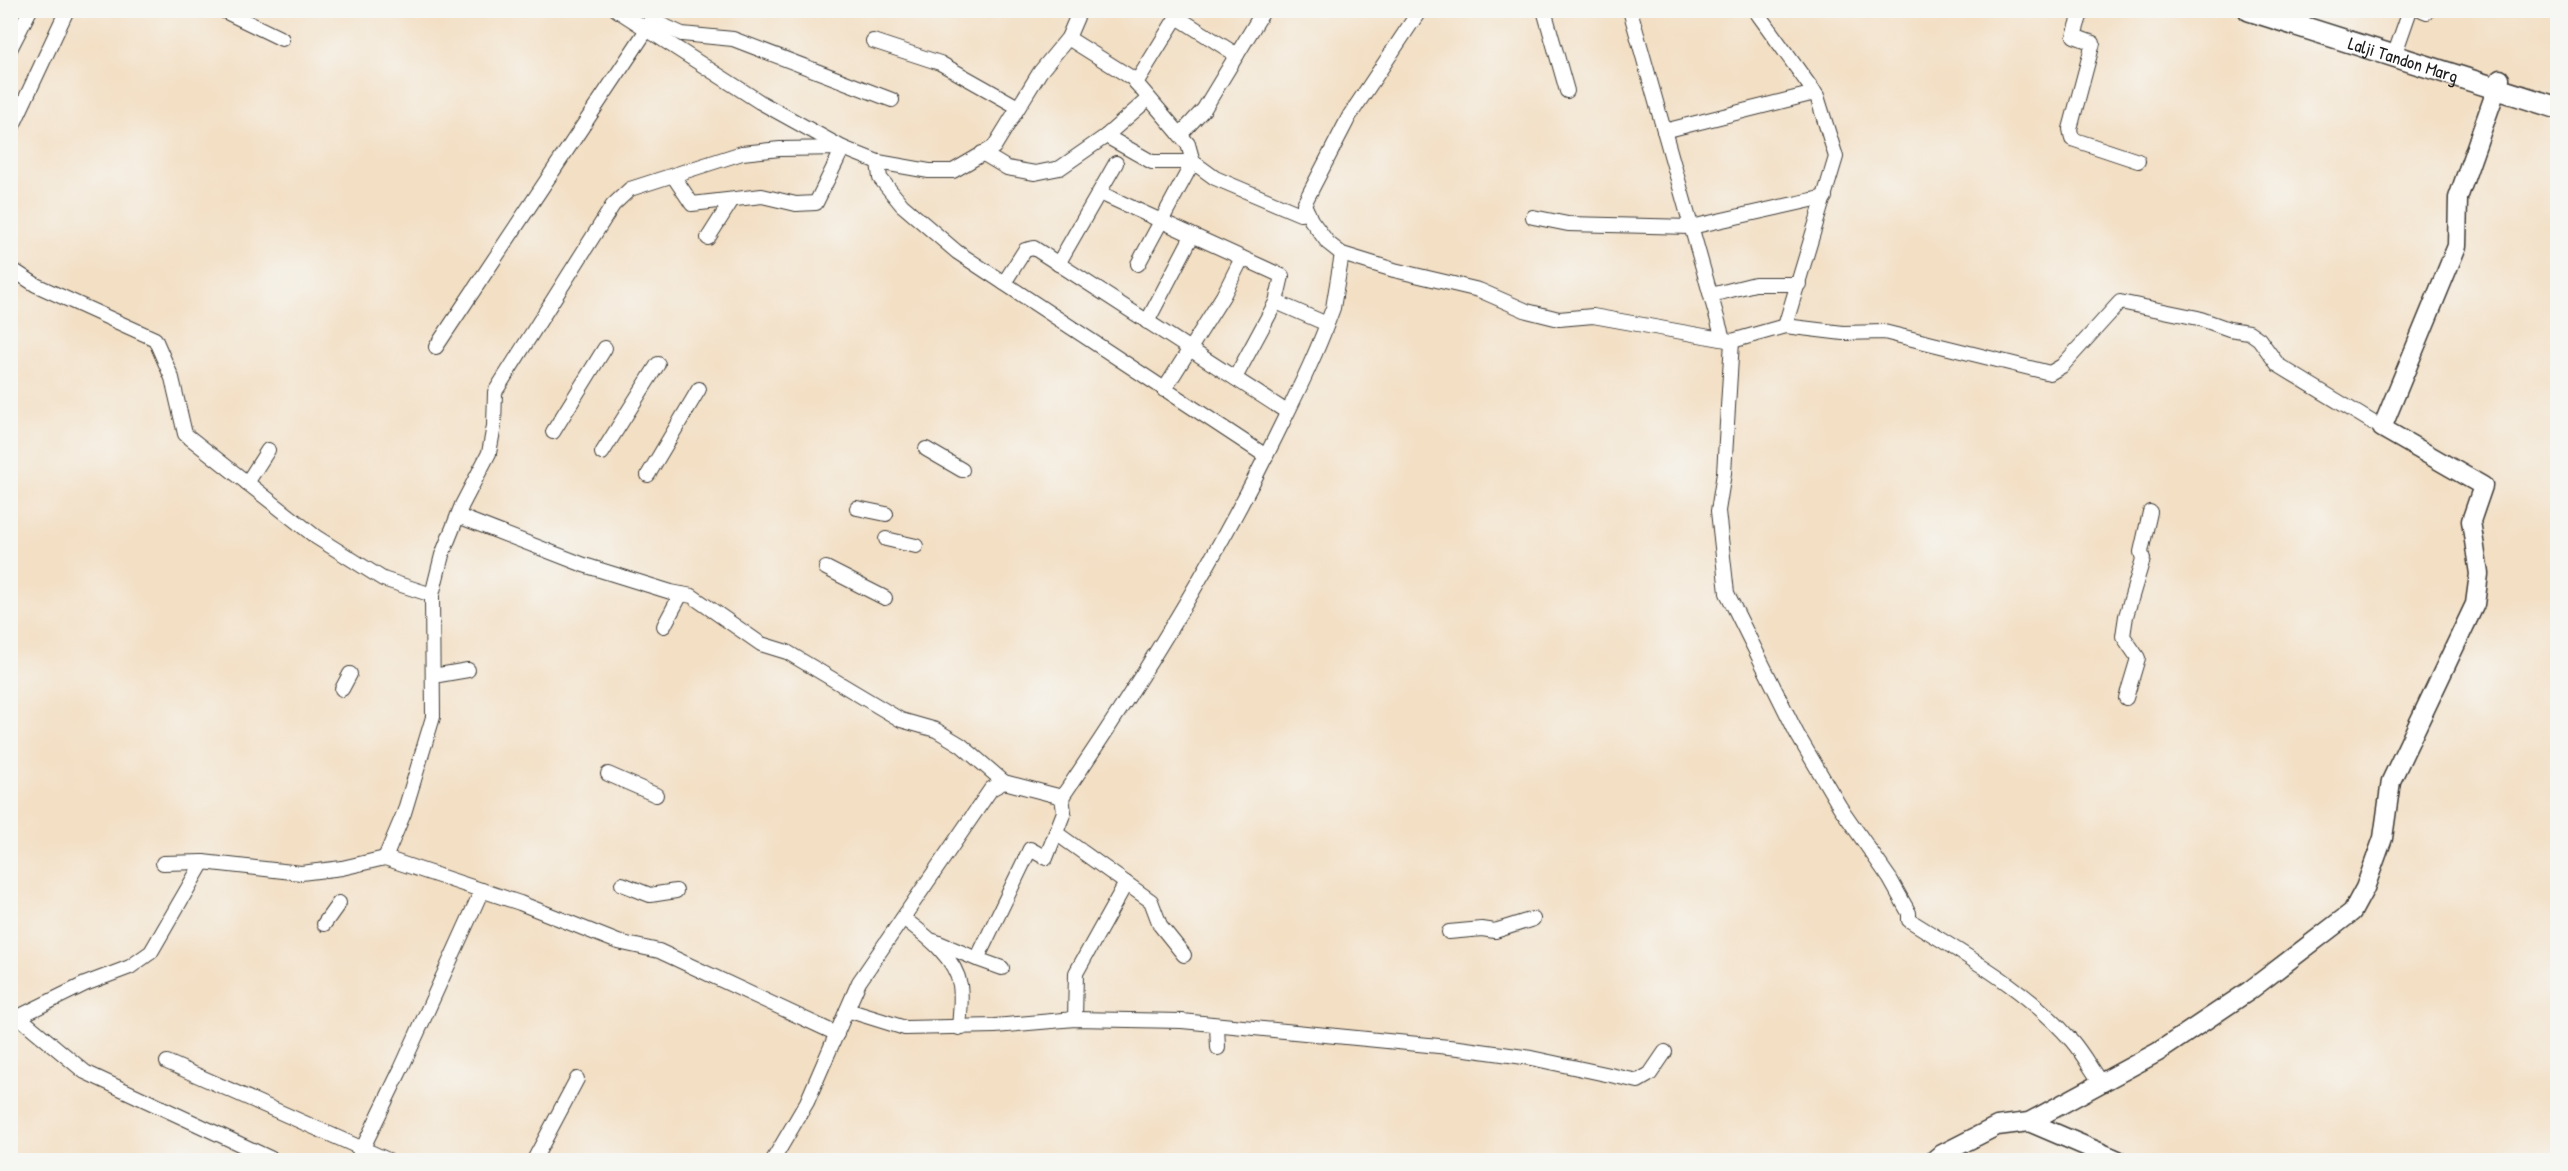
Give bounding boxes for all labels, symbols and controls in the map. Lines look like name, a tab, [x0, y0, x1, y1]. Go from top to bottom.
street label: Lalji Tandon Marg	[2345, 30, 2462, 88]

